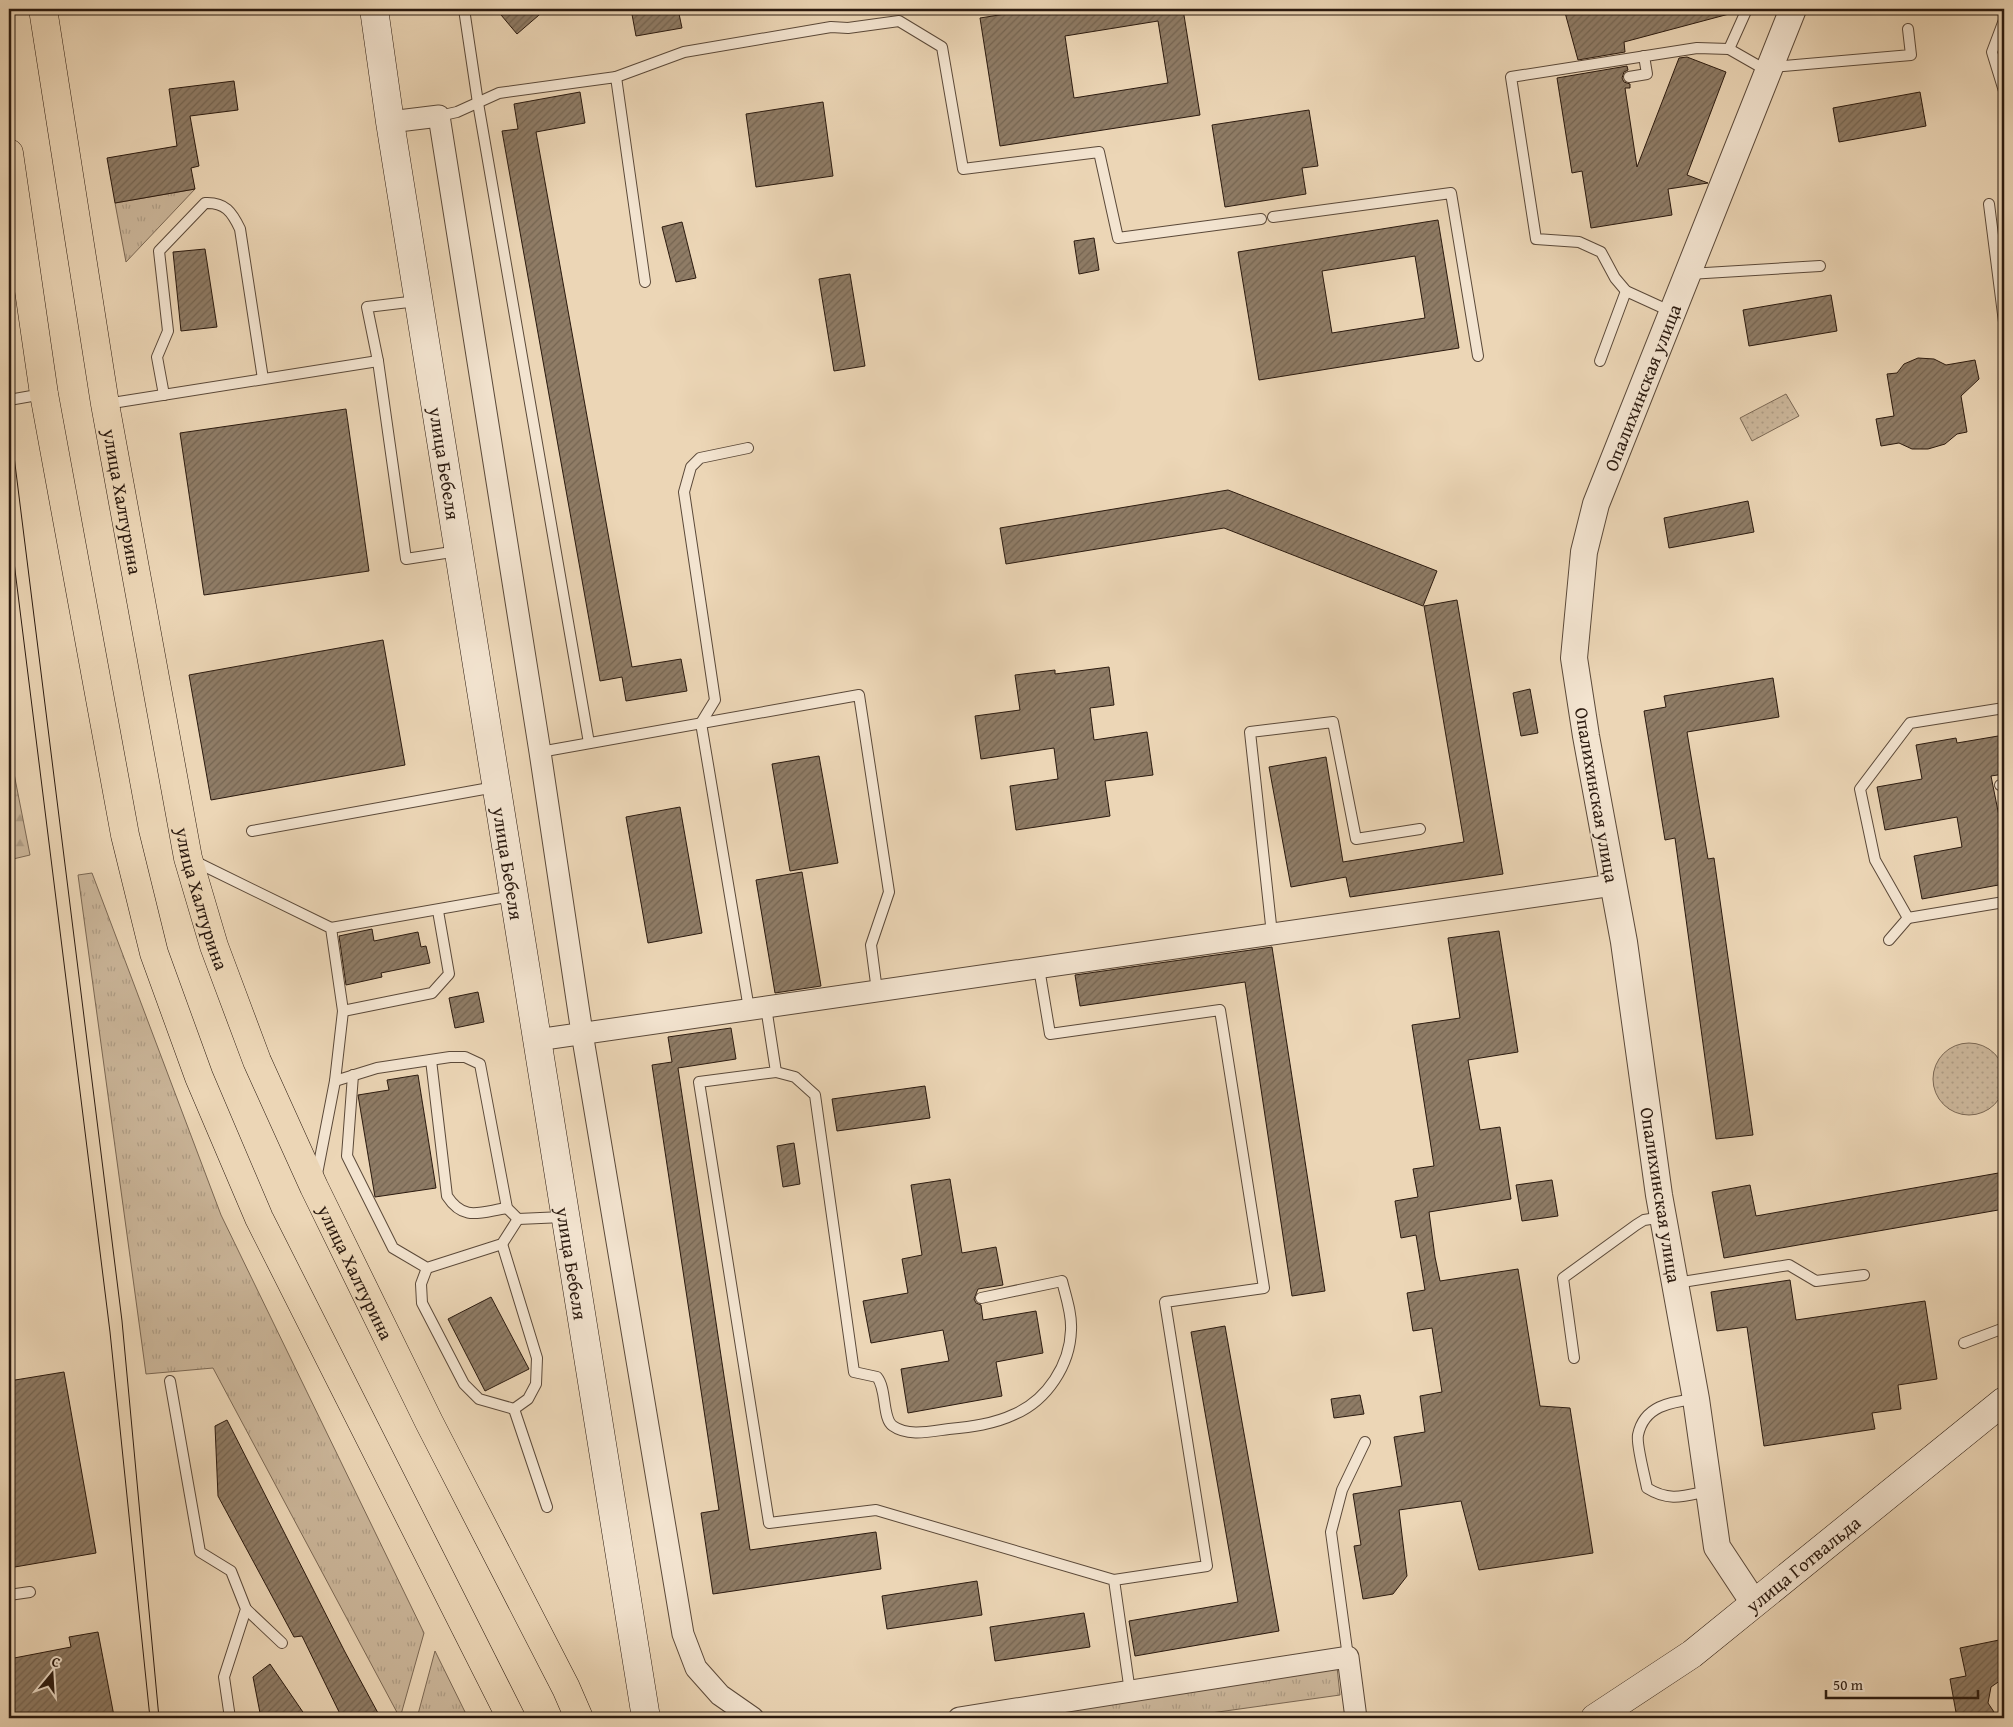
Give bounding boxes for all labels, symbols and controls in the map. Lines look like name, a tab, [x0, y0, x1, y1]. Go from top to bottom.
street label: Опалихинская улица	[1596, 300, 1688, 475]
street label: улица Бебеля	[422, 404, 468, 522]
street label: улица Халтурина	[96, 426, 150, 577]
street label: Опалихинская улица	[1568, 705, 1626, 885]
street label: улица Бебеля	[485, 804, 531, 922]
street label: улица Халтурина	[168, 824, 236, 974]
street label: Опалихинская улица	[1633, 1105, 1689, 1285]
street label: улица Халтурина	[310, 1199, 401, 1344]
street label: улица Бебеля	[549, 1204, 595, 1322]
street label: улица Готвальда	[1739, 1509, 1866, 1620]
north arrow	[28, 1650, 78, 1700]
text: С	[49, 1651, 63, 1672]
scale bar	[1826, 1667, 1978, 1699]
text: 50 m	[1833, 1674, 1864, 1695]

